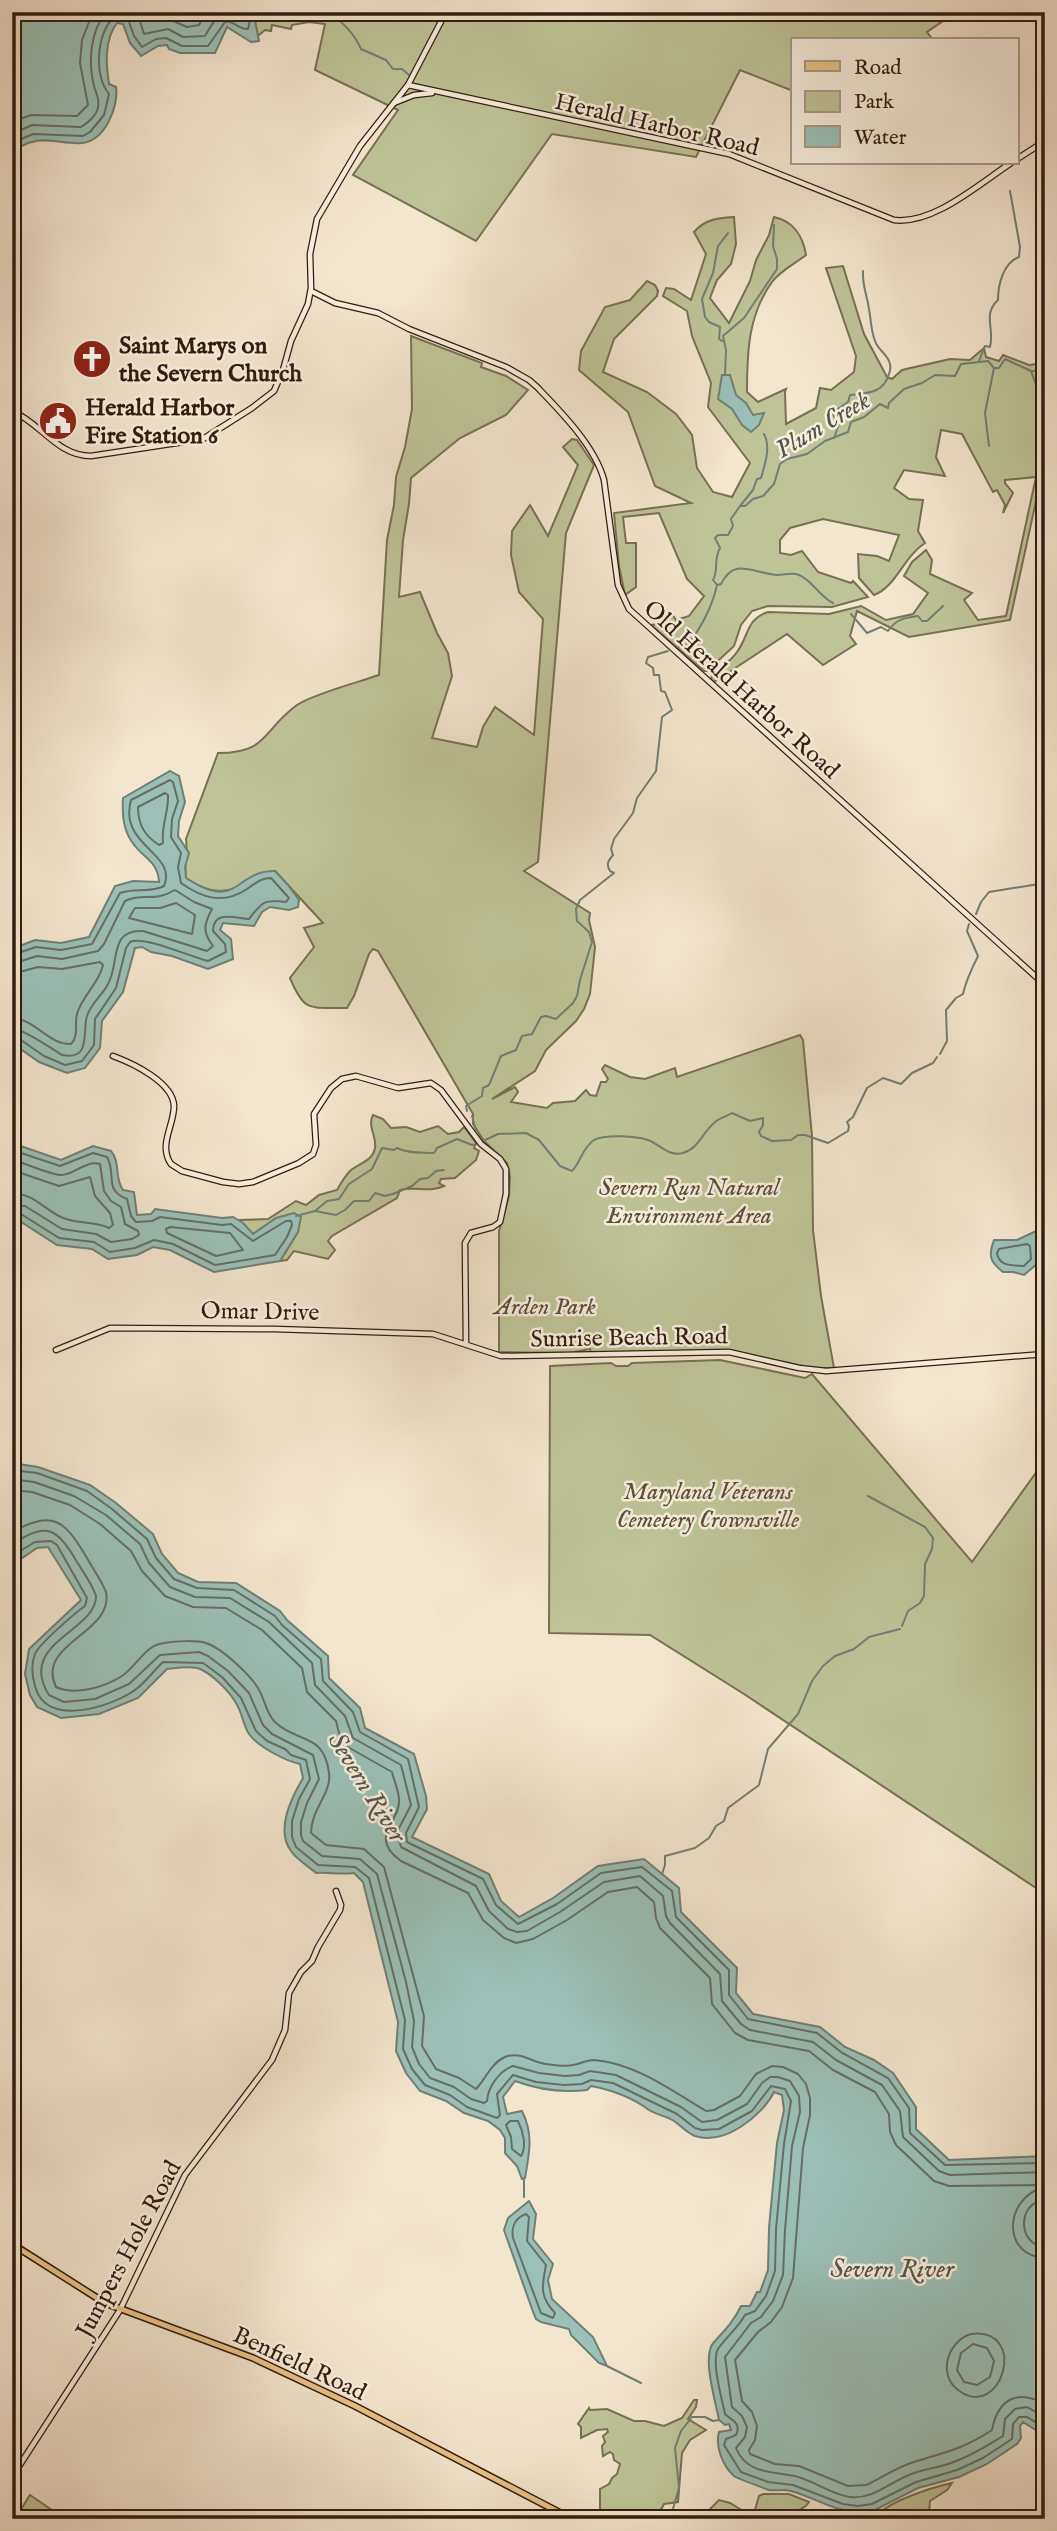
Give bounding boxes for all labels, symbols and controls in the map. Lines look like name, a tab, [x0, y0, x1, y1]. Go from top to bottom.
legend	[791, 38, 1018, 164]
text: Road	[854, 55, 902, 82]
street label: Herald Harbor Road	[551, 87, 762, 164]
text: Park	[854, 89, 895, 116]
text: Water	[854, 125, 907, 152]
place label: Saint Marys on the Severn Church	[119, 331, 302, 390]
church icon: Saint Marys on the Severn Church	[71, 338, 113, 380]
water label: Plum Creek	[769, 384, 877, 467]
place label: Herald Harbor Fire Station 6	[85, 393, 234, 452]
public building icon: Herald Harbor Fire Station 6	[37, 400, 79, 442]
street label: Old Herald Harbor Road	[637, 594, 846, 786]
park label: Severn Run Natural Environment Area	[599, 1173, 782, 1232]
park label: Arden Park	[491, 1292, 596, 1323]
street label: Omar Drive	[200, 1296, 320, 1329]
street label: Sunrise Beach Road	[530, 1321, 728, 1356]
park label: Maryland Veterans Cemetery Crownsville	[617, 1477, 799, 1536]
water label: Severn River	[320, 1727, 414, 1850]
street label: Jumpers Hole Road	[68, 2155, 189, 2346]
water label: Severn River	[830, 2253, 955, 2286]
street label: Benfield Road	[228, 2320, 371, 2409]

